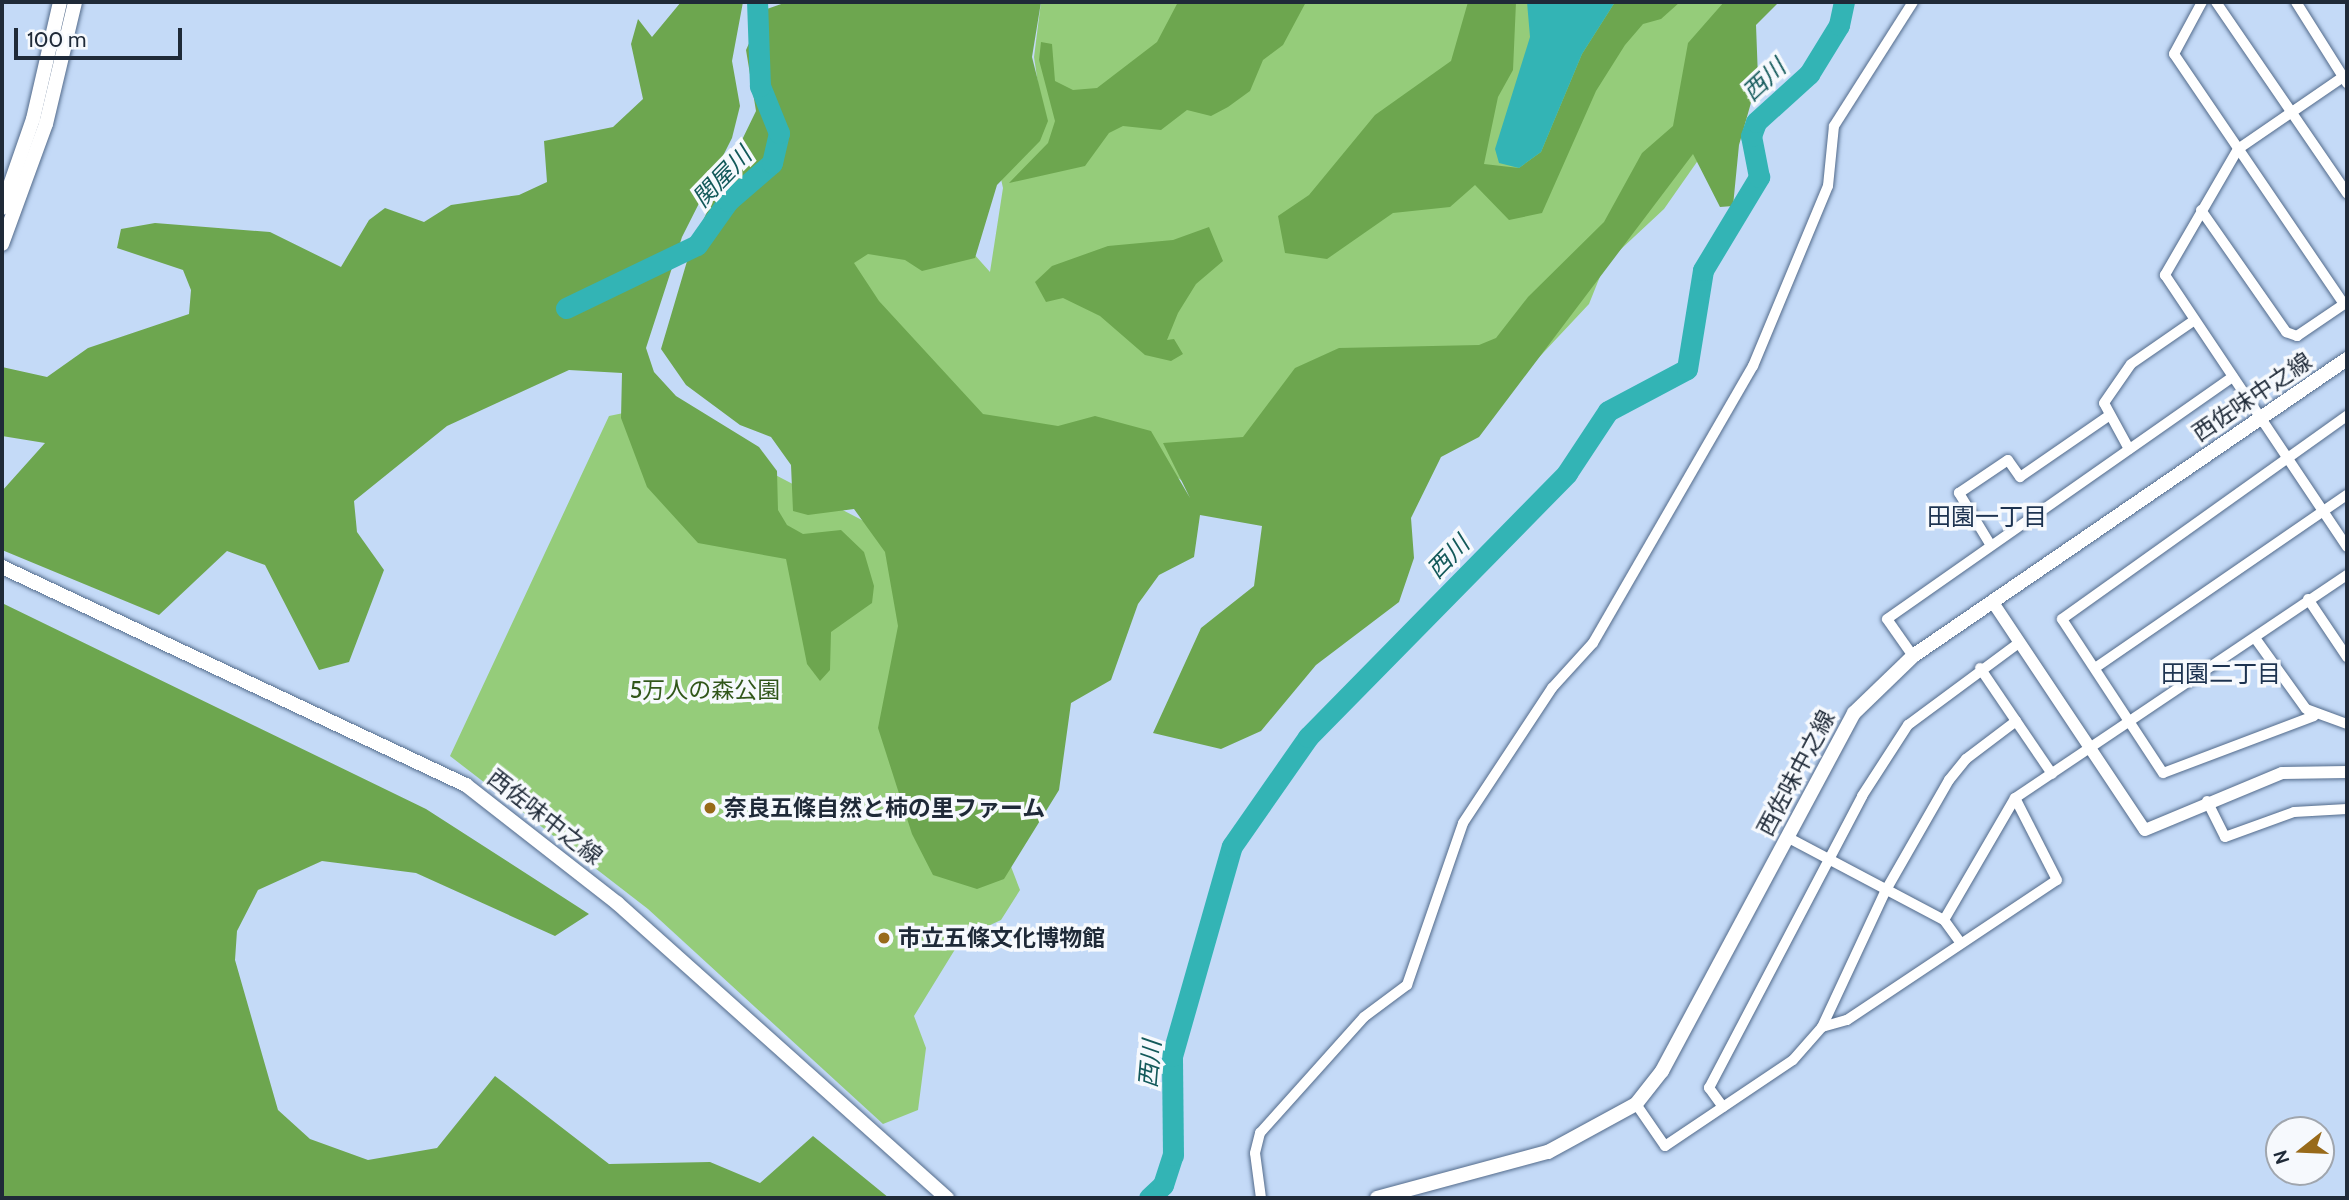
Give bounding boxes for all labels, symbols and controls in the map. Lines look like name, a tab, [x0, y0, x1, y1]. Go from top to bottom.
scale bar	[18, 14, 186, 58]
text: 100 m	[27, 27, 86, 52]
water label: 西川	[1737, 53, 1791, 107]
water label: 関屋川	[687, 141, 757, 213]
street label: 西佐味中之線	[2187, 347, 2317, 447]
district label: 田園一丁目	[1927, 503, 2047, 531]
water label: 西川	[1421, 530, 1475, 584]
district label: 田園二丁目	[2161, 660, 2281, 688]
park label: 5万人の森公園	[630, 676, 780, 704]
street label: 西佐味中之線	[1751, 706, 1841, 840]
street label: 西佐味中之線	[482, 764, 608, 870]
place label: 奈良五條自然と柿の里ファーム	[724, 794, 1046, 822]
marker: 奈良五條自然と柿の里ファーム	[702, 800, 718, 816]
place label: 市立五條文化博物館	[898, 924, 1105, 952]
marker: 市立五條文化博物館	[876, 930, 892, 946]
water label: 西川	[1134, 1039, 1166, 1089]
north arrow	[2265, 1116, 2335, 1186]
text: N	[2268, 1147, 2294, 1167]

